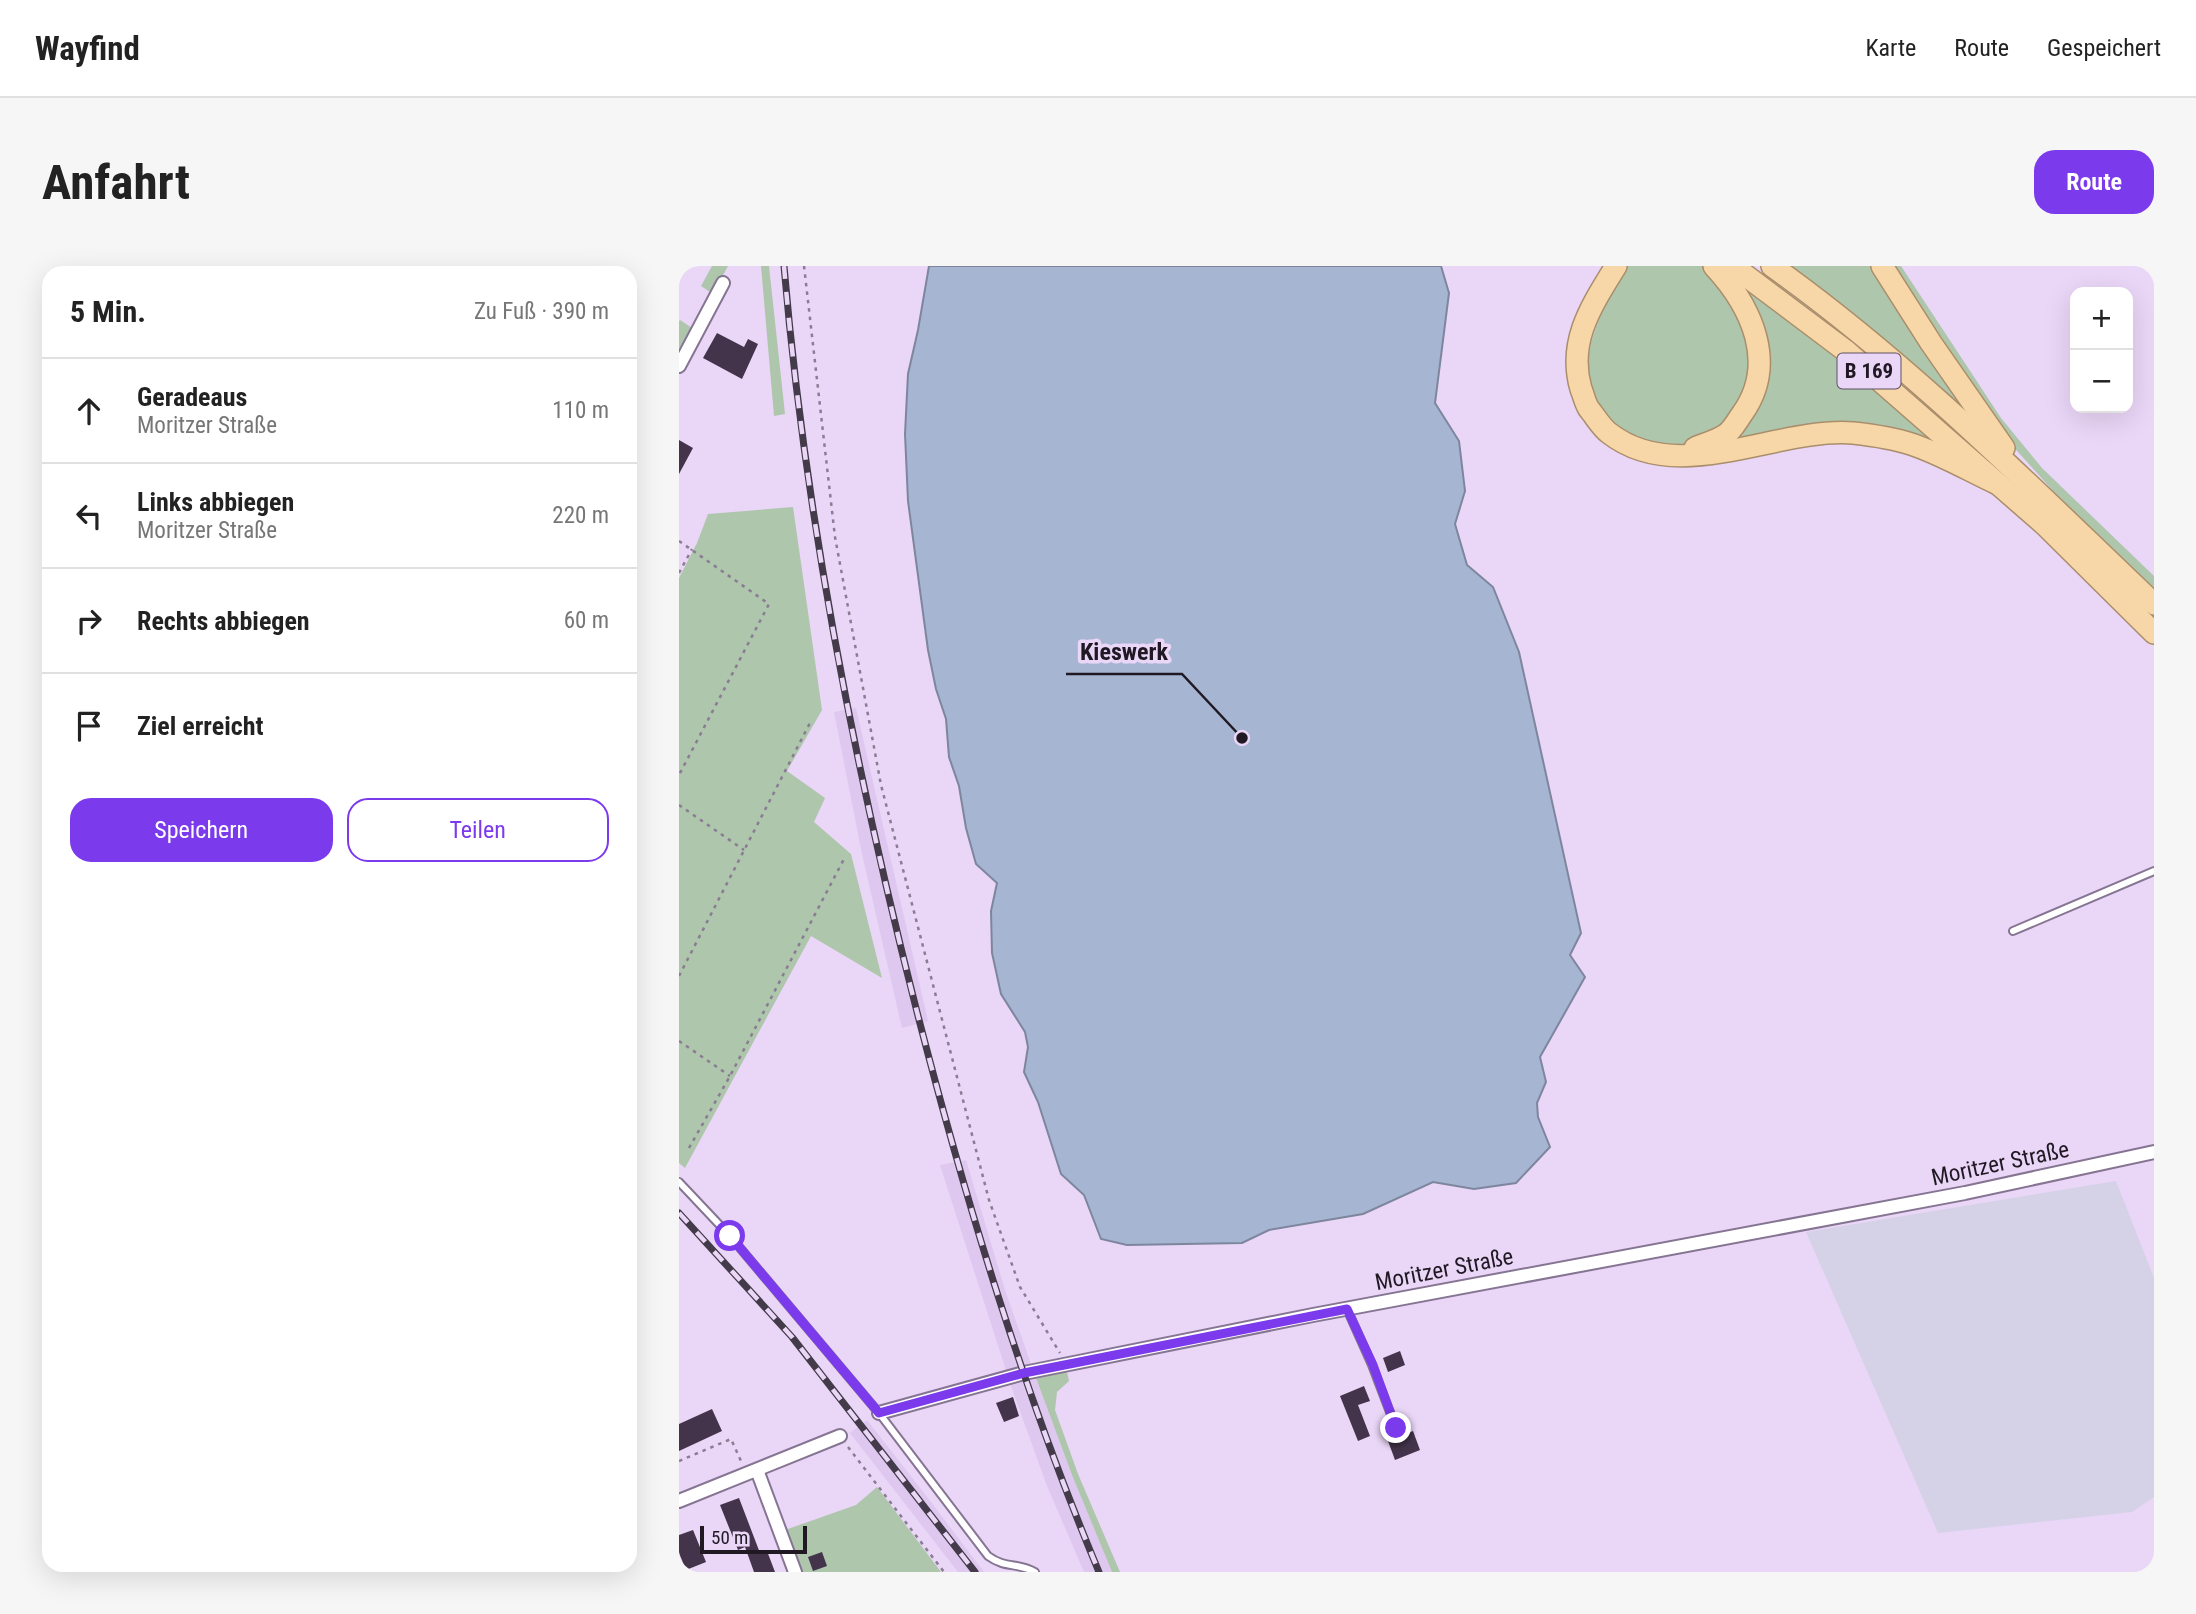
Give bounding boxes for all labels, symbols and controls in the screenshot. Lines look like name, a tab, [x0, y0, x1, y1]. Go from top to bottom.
text: Wayfind	[35, 29, 140, 68]
text: Karte	[1866, 34, 1916, 62]
text: Route	[1954, 34, 2009, 62]
text: Gespeichert	[2047, 34, 2161, 62]
button: Route	[2034, 150, 2154, 214]
text: Anfahrt	[42, 154, 190, 211]
map controls	[2070, 287, 2133, 413]
button: +	[2070, 287, 2133, 350]
text: 5 Min.	[70, 294, 146, 329]
text: Zu Fuß · 390 m	[474, 298, 609, 325]
button: −	[2070, 350, 2133, 413]
road number: B 169	[1837, 354, 1901, 388]
text: Geradeaus	[137, 382, 247, 412]
icon: ahead	[70, 392, 108, 430]
text: 110 m	[552, 397, 609, 424]
text: Moritzer Straße	[137, 412, 277, 439]
text: Links abbiegen	[137, 487, 294, 517]
icon: left	[70, 497, 108, 535]
text: 220 m	[552, 502, 609, 529]
text: Moritzer Straße	[137, 517, 277, 544]
icon: right	[70, 602, 108, 640]
text: Rechts abbiegen	[137, 606, 310, 636]
text: 60 m	[564, 607, 609, 634]
callout: Kieswerk	[1066, 629, 1182, 674]
text: Kieswerk	[1080, 638, 1168, 666]
icon: arrive	[70, 707, 108, 745]
text: Ziel erreicht	[137, 711, 263, 741]
button: Speichern	[70, 798, 333, 862]
button: Teilen	[347, 798, 609, 862]
street label: Moritzer Straße	[1929, 1136, 2071, 1191]
route start	[714, 1220, 745, 1251]
street label: Moritzer Straße	[1373, 1243, 1515, 1296]
route end	[1380, 1412, 1411, 1443]
scale bar	[700, 1523, 807, 1555]
text: 50 m	[711, 1526, 748, 1549]

